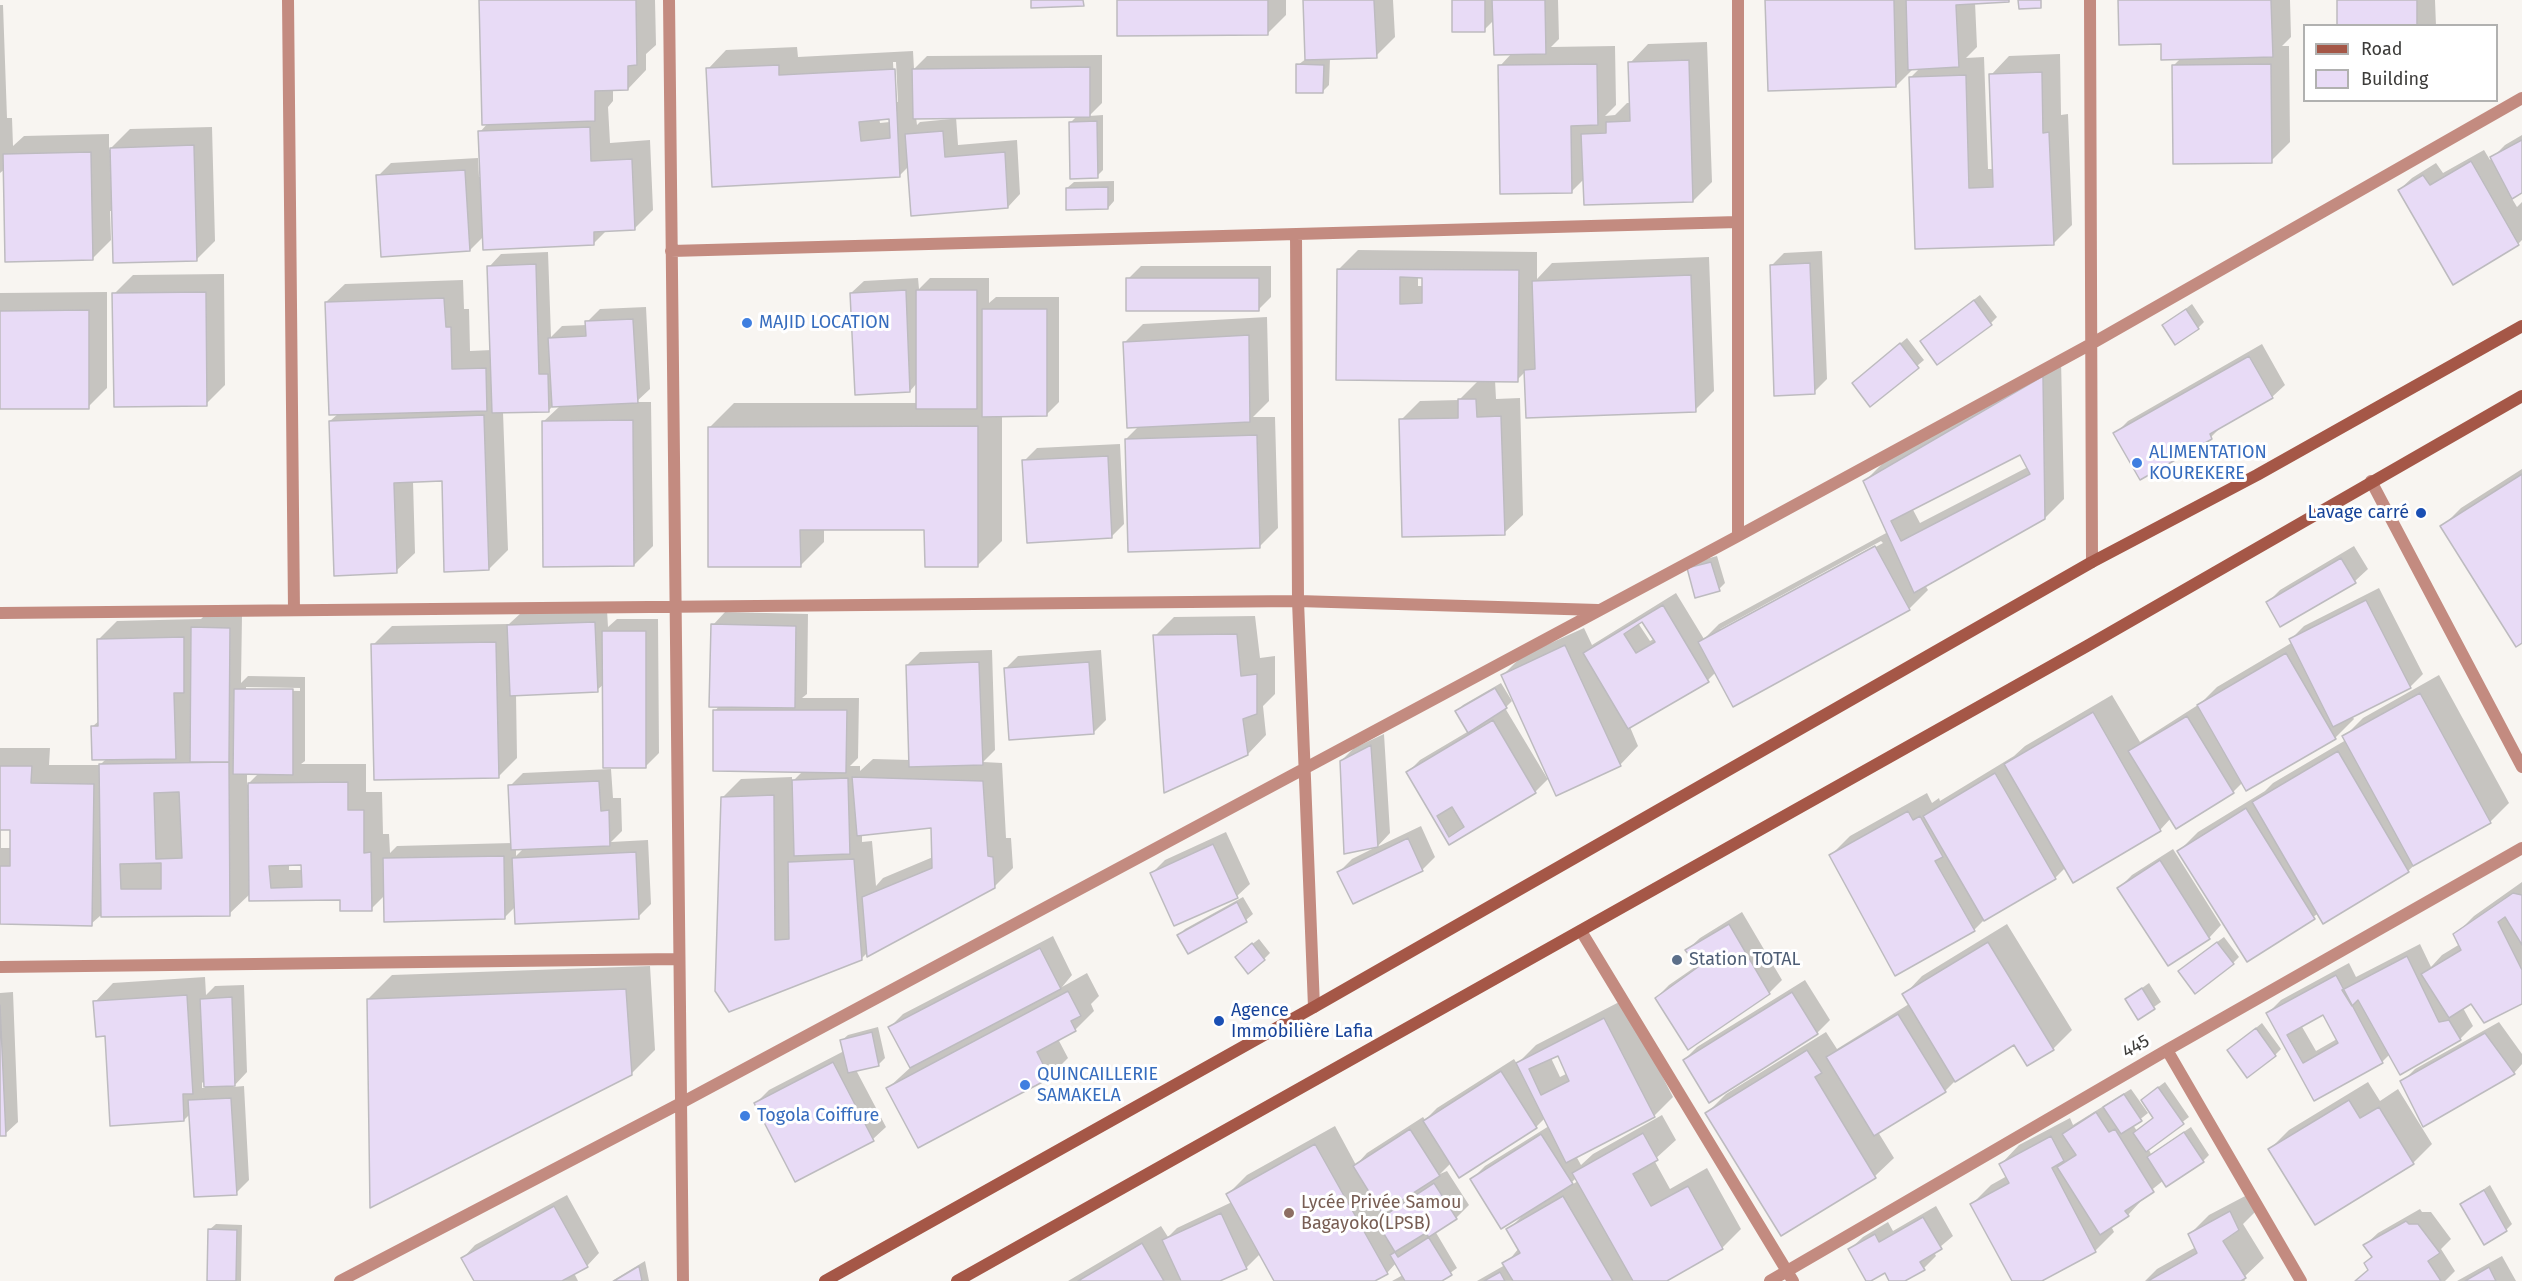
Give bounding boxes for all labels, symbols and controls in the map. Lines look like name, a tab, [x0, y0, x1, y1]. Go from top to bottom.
legend	[2303, 24, 2498, 102]
text: Road	[2361, 38, 2403, 60]
text: Building	[2361, 68, 2428, 90]
place label: MAJID LOCATION	[759, 312, 890, 334]
marker: MAJID LOCATION	[740, 316, 754, 330]
place label: ALIMENTATION KOUREKERE	[2149, 442, 2267, 484]
marker: ALIMENTATION KOUREKERE	[2130, 456, 2144, 470]
place label: Lavage carré	[2307, 502, 2409, 524]
marker: Lavage carré	[2414, 506, 2428, 520]
place label: Station TOTAL	[1689, 949, 1801, 971]
marker: Station TOTAL	[1670, 953, 1684, 967]
place label: Agence Immobilière Lafia	[1231, 1000, 1373, 1042]
marker: Agence Immobilière Lafia	[1212, 1014, 1226, 1028]
street label: 445	[2118, 1031, 2154, 1063]
place label: QUINCAILLERIE SAMAKELA	[1037, 1064, 1158, 1106]
marker: QUINCAILLERIE SAMAKELA	[1018, 1078, 1032, 1092]
place label: Togola Coiffure	[757, 1105, 879, 1127]
marker: Togola Coiffure	[738, 1109, 752, 1123]
place label: Lycée Privée Samou Bagayoko(LPSB)	[1301, 1192, 1461, 1234]
marker: Lycée Privée Samou Bagayoko(LPSB)	[1282, 1206, 1296, 1220]

